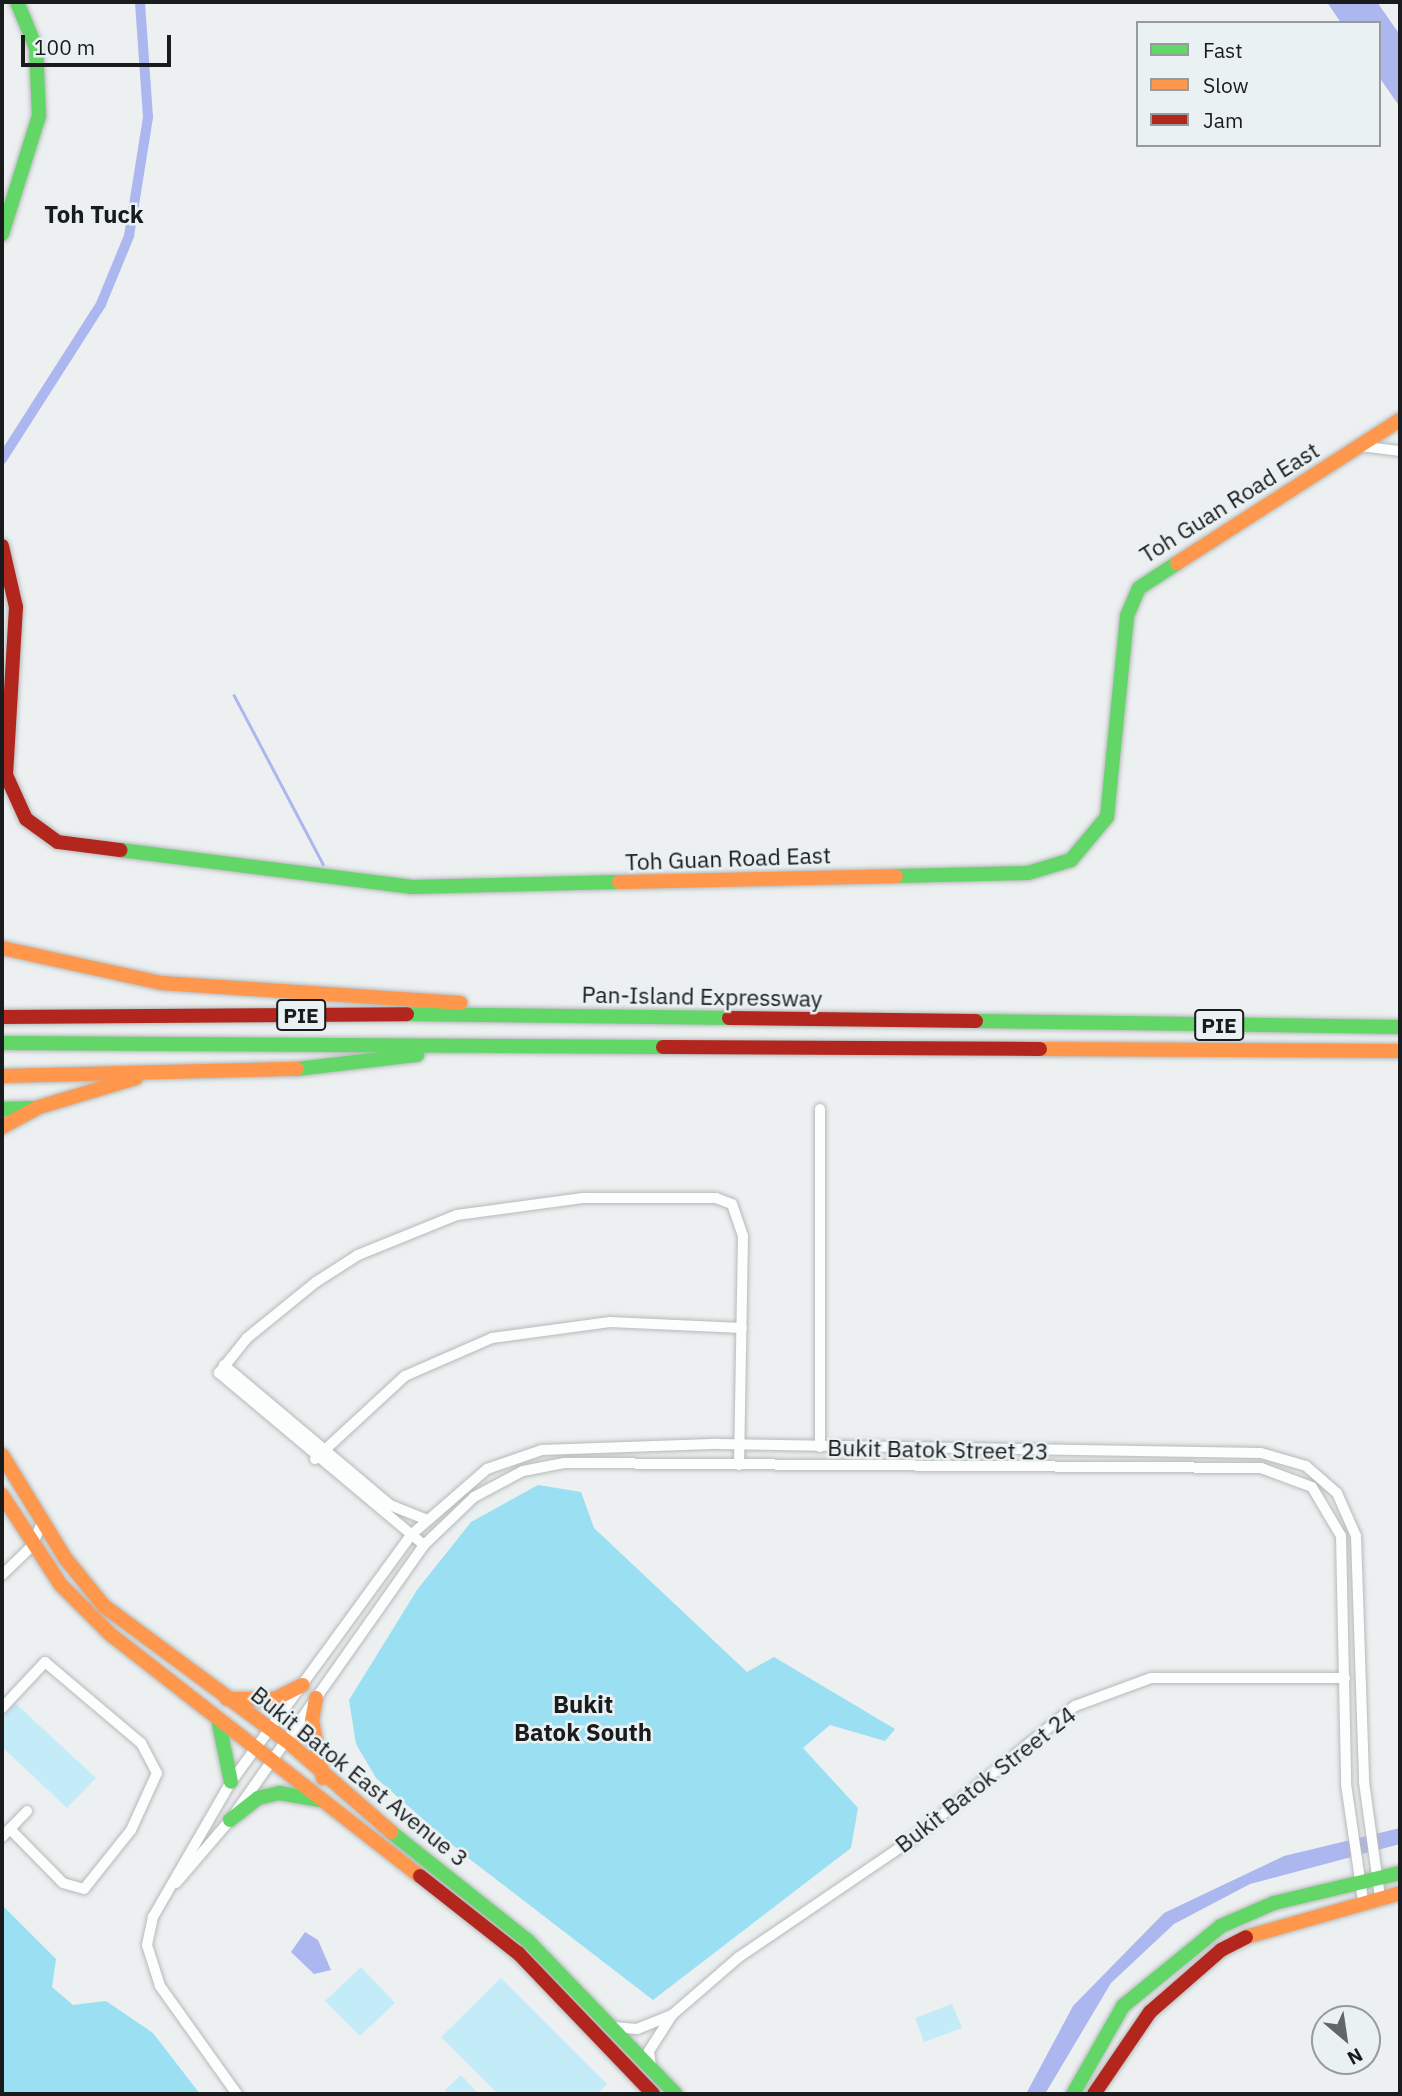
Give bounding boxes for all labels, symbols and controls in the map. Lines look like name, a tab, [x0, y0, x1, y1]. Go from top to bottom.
scale bar	[24, 21, 175, 65]
legend	[1136, 21, 1381, 147]
text: 100 m	[34, 33, 95, 61]
text: Fast	[1203, 36, 1243, 64]
text: Slow	[1203, 71, 1249, 99]
text: Jam	[1203, 106, 1243, 134]
district label: Toh Tuck	[44, 201, 144, 229]
street label: Toh Guan Road East	[1134, 436, 1324, 568]
street label: Toh Guan Road East	[625, 841, 831, 875]
street label: Pan-Island Expressway	[581, 980, 823, 1012]
road number: PIE	[275, 998, 327, 1032]
road number: PIE	[1193, 1007, 1245, 1042]
street label: Bukit Batok Street 23	[827, 1433, 1049, 1465]
street label: Bukit Batok East Avenue 3	[246, 1680, 474, 1872]
district label: Bukit Batok South	[514, 1691, 652, 1747]
street label: Bukit Batok Street 24	[889, 1700, 1081, 1858]
north arrow	[1311, 2005, 1381, 2075]
text: N	[1343, 2043, 1367, 2070]

